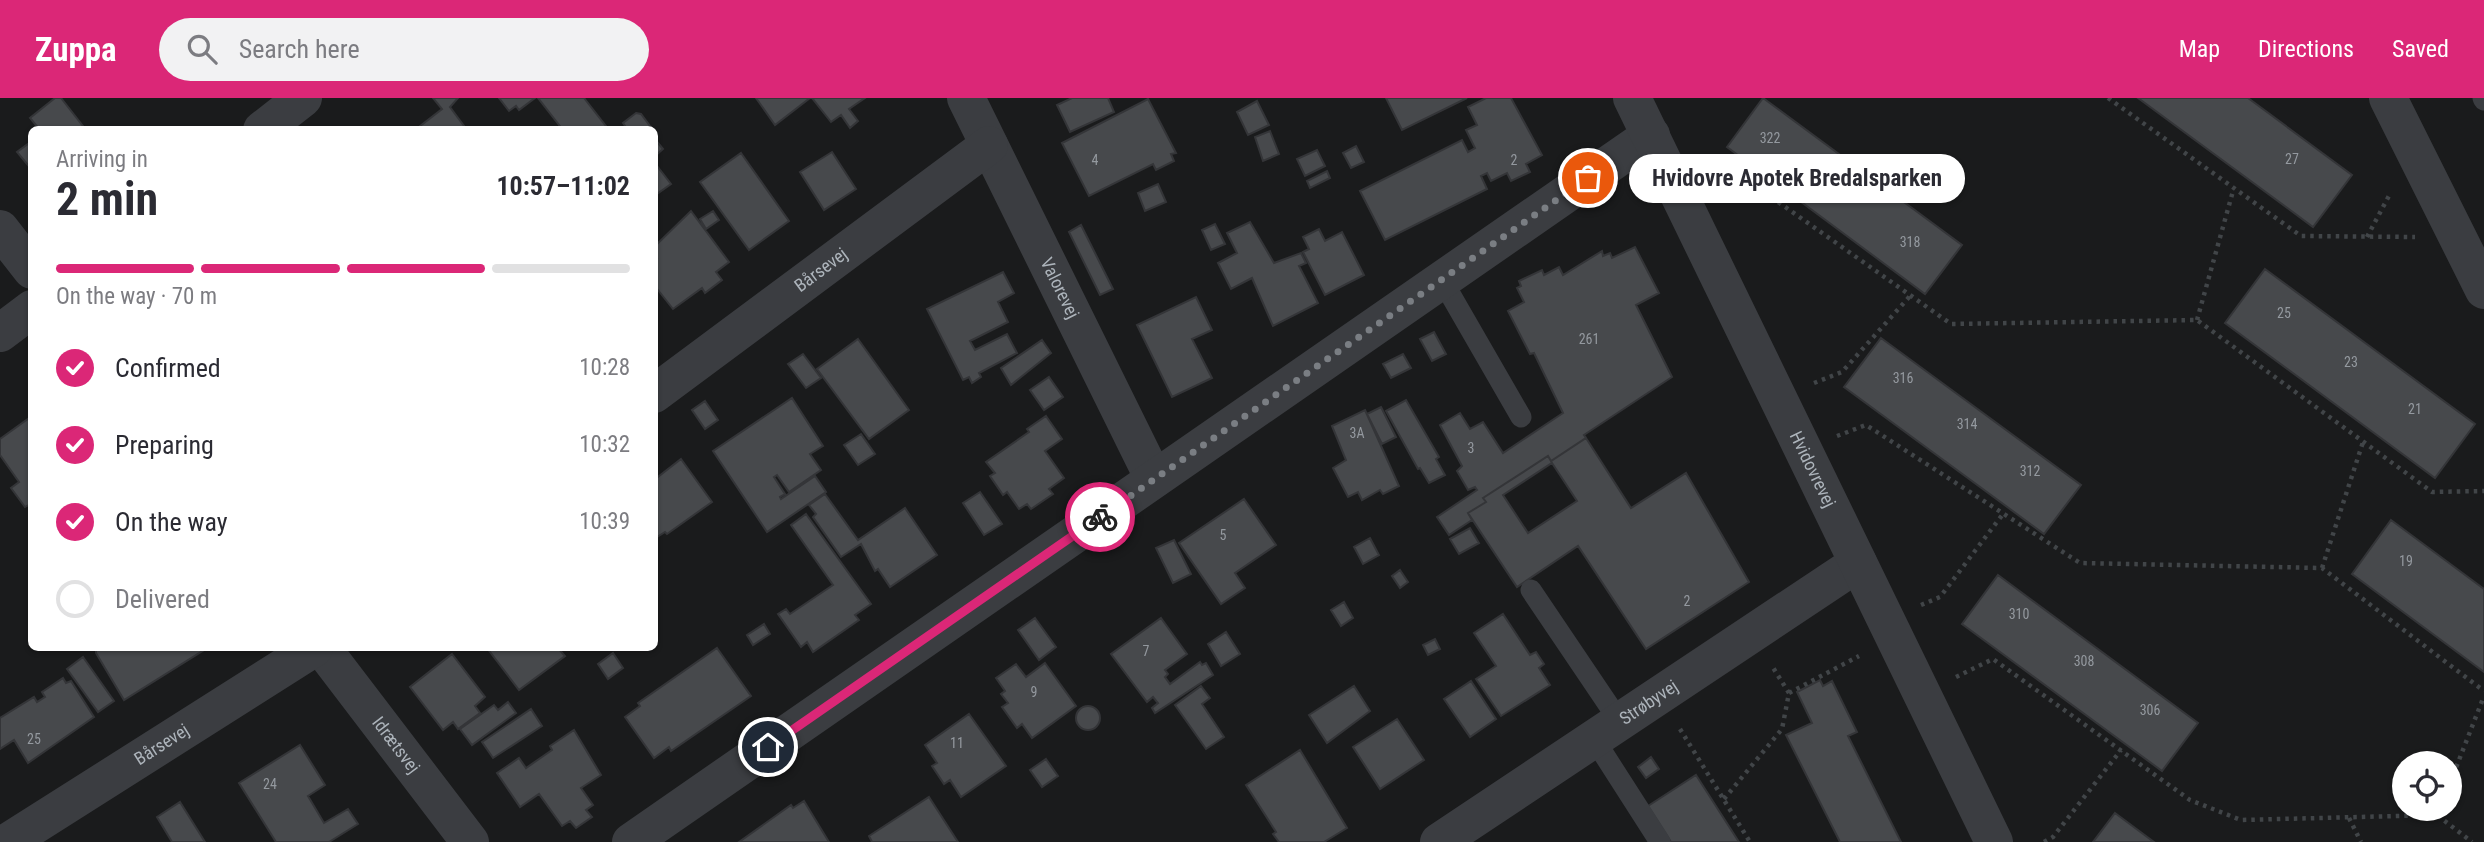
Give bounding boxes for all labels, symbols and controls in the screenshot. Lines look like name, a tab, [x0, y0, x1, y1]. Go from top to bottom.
search box	[159, 18, 649, 81]
text: Zuppa	[35, 30, 117, 69]
icon: search	[183, 30, 221, 68]
text: Search here	[239, 34, 360, 64]
text: Map	[2179, 35, 2220, 63]
text: Directions	[2258, 35, 2354, 63]
text: Saved	[2392, 35, 2449, 63]
house number: 322	[1760, 130, 1780, 146]
text: Arriving in	[56, 146, 148, 173]
pin	[1558, 148, 1618, 208]
house number: 27	[2285, 151, 2299, 167]
house number: 4	[1092, 152, 1099, 168]
house number: 2	[1511, 152, 1518, 168]
callout: Hvidovre Apotek Bredalsparken	[1630, 154, 1966, 202]
icon: bag	[1569, 159, 1607, 197]
text: Hvidovre Apotek Bredalsparken	[1652, 165, 1942, 192]
text: 10:57–11:02	[496, 171, 630, 201]
text: 2 min	[56, 172, 158, 226]
house number: 318	[1900, 234, 1920, 250]
street label: Bårsevej	[790, 243, 851, 296]
street label: Valorevej	[1036, 254, 1084, 322]
text: On the way · 70 m	[56, 283, 217, 310]
house number: 25	[2277, 305, 2291, 321]
house number: 261	[1579, 331, 1599, 347]
icon: check	[56, 349, 94, 387]
text: Confirmed	[115, 353, 221, 383]
text: 10:28	[579, 354, 630, 381]
house number: 23	[2344, 354, 2358, 370]
house number: 316	[1893, 370, 1913, 386]
house number: 21	[2408, 401, 2422, 417]
house number: 314	[1957, 416, 1977, 432]
house number: 3A	[1350, 425, 1364, 441]
icon: check	[56, 426, 94, 464]
street label: Hvidovrevej	[1786, 428, 1841, 511]
text: Preparing	[115, 430, 214, 460]
text: 10:32	[579, 431, 630, 458]
house number: 3	[1468, 440, 1474, 456]
house number: 312	[2020, 463, 2040, 479]
courier	[1065, 482, 1135, 552]
icon: bike	[1081, 498, 1119, 536]
icon: check	[56, 503, 94, 541]
text: On the way	[115, 507, 228, 537]
text: 10:39	[579, 508, 630, 535]
house number: 5	[1220, 527, 1227, 543]
house number: 19	[2399, 553, 2413, 569]
text: Delivered	[115, 584, 210, 614]
house number: 2	[1684, 593, 1691, 609]
house number: 310	[2009, 606, 2029, 622]
house number: 7	[1143, 643, 1150, 659]
house number: 308	[2074, 653, 2094, 669]
street label: Strøbyvej	[1615, 675, 1682, 729]
house number: 9	[1031, 684, 1037, 700]
house number: 306	[2140, 702, 2160, 718]
street label: Idrætsvej	[368, 712, 425, 777]
pin	[738, 717, 798, 777]
street label: Bårsevej	[130, 719, 193, 769]
icon: home	[749, 728, 787, 766]
house number: 25	[27, 731, 41, 747]
house number: 11	[950, 735, 964, 751]
map controls	[2392, 751, 2462, 821]
button: locate	[2392, 751, 2462, 821]
house number: 24	[263, 776, 277, 792]

